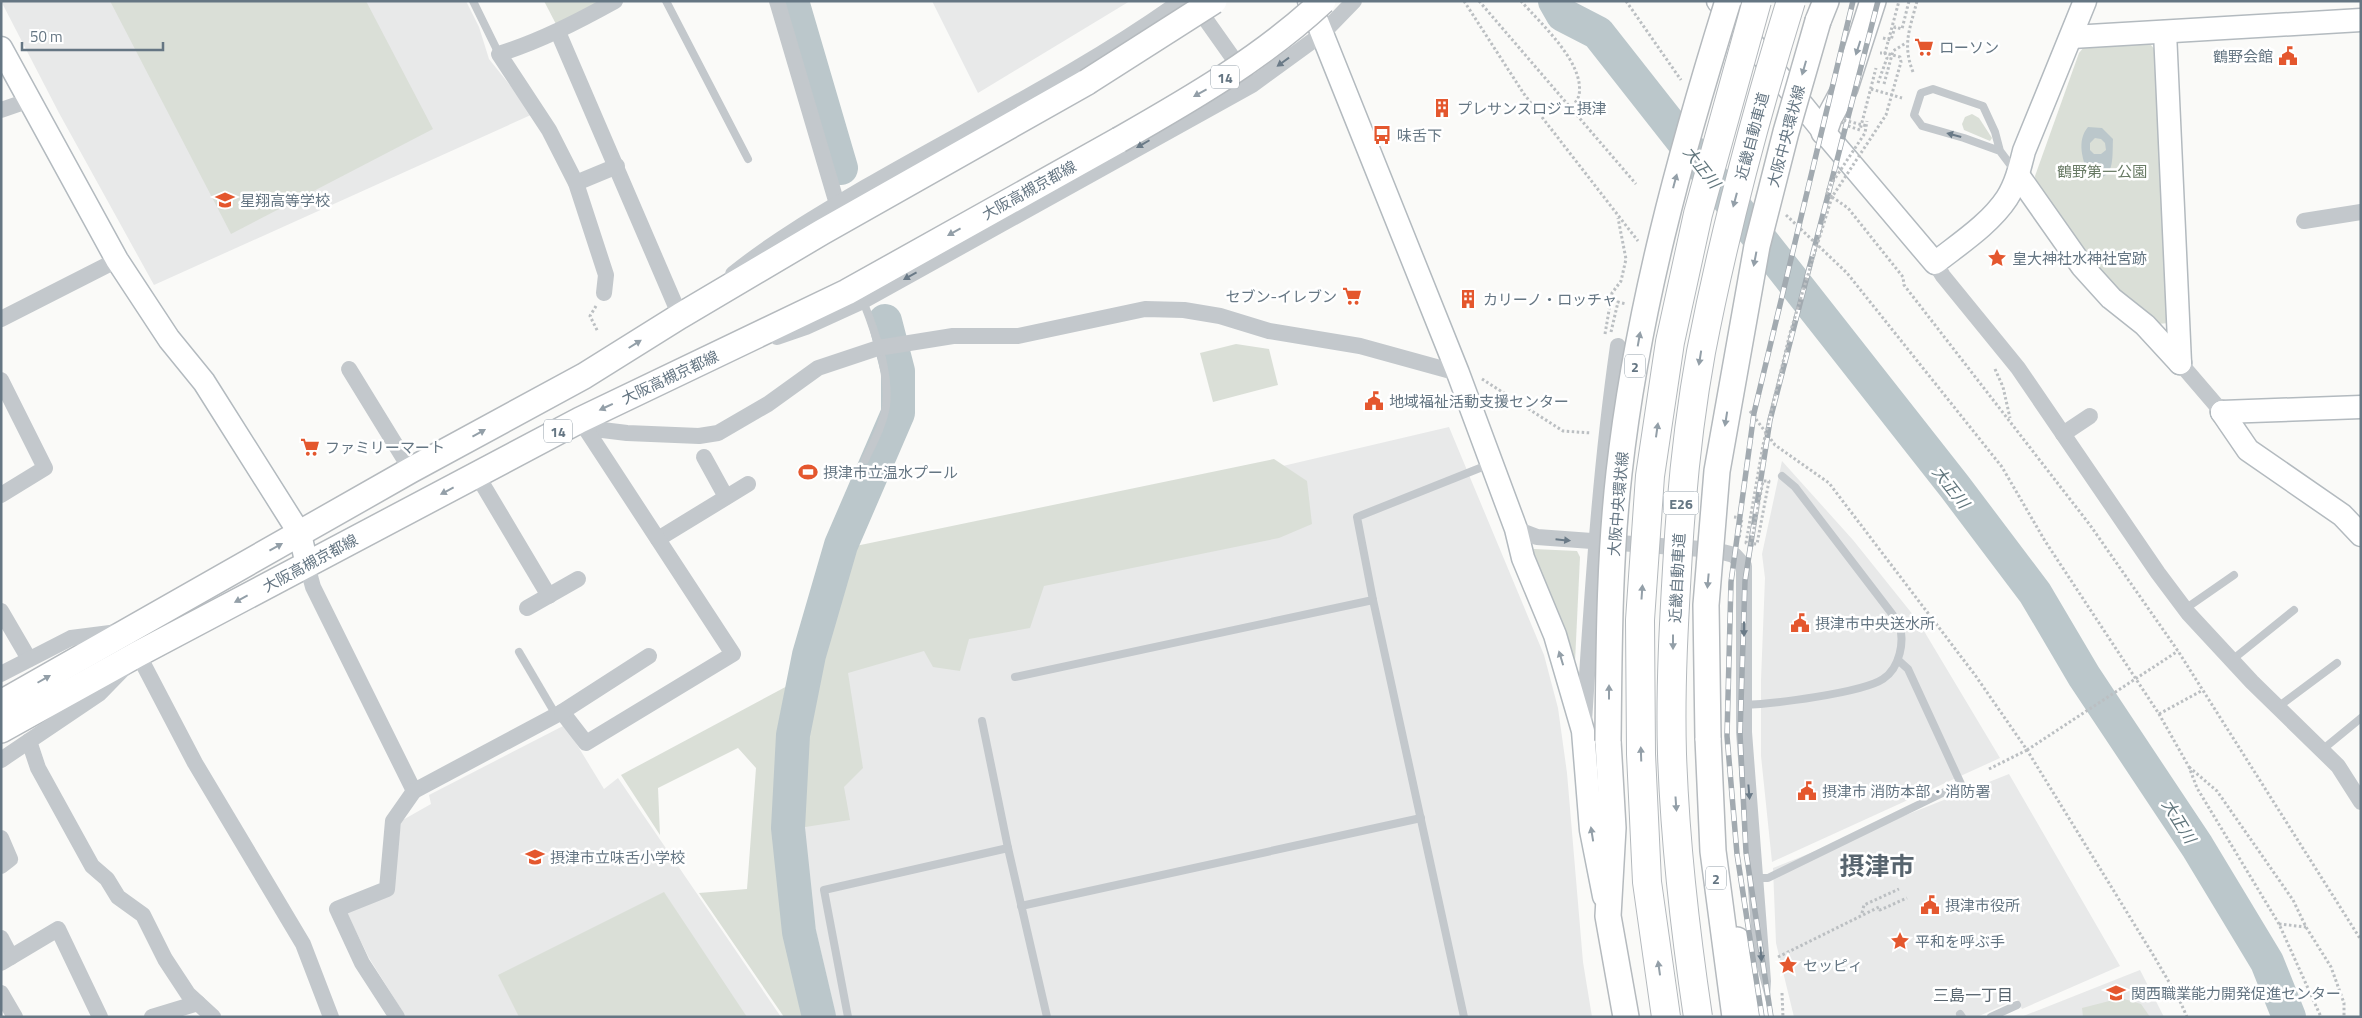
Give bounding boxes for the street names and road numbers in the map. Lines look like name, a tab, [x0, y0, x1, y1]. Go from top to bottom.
road number: 14	[1211, 66, 1239, 88]
street label: 大阪中央環状線	[1761, 82, 1811, 190]
street label: 近畿自動車道	[1729, 90, 1775, 182]
street label: 大阪高槻京都線	[978, 154, 1080, 226]
street label: 大阪高槻京都線	[618, 344, 722, 410]
road number: 2	[1625, 354, 1645, 378]
road number: 14	[544, 420, 572, 442]
street label: 大阪中央環状線	[1602, 451, 1634, 557]
road number: E26	[1664, 492, 1698, 514]
street label: 大阪高槻京都線	[258, 528, 362, 598]
street label: 近畿自動車道	[1663, 532, 1691, 624]
road number: 2	[1706, 866, 1726, 890]

